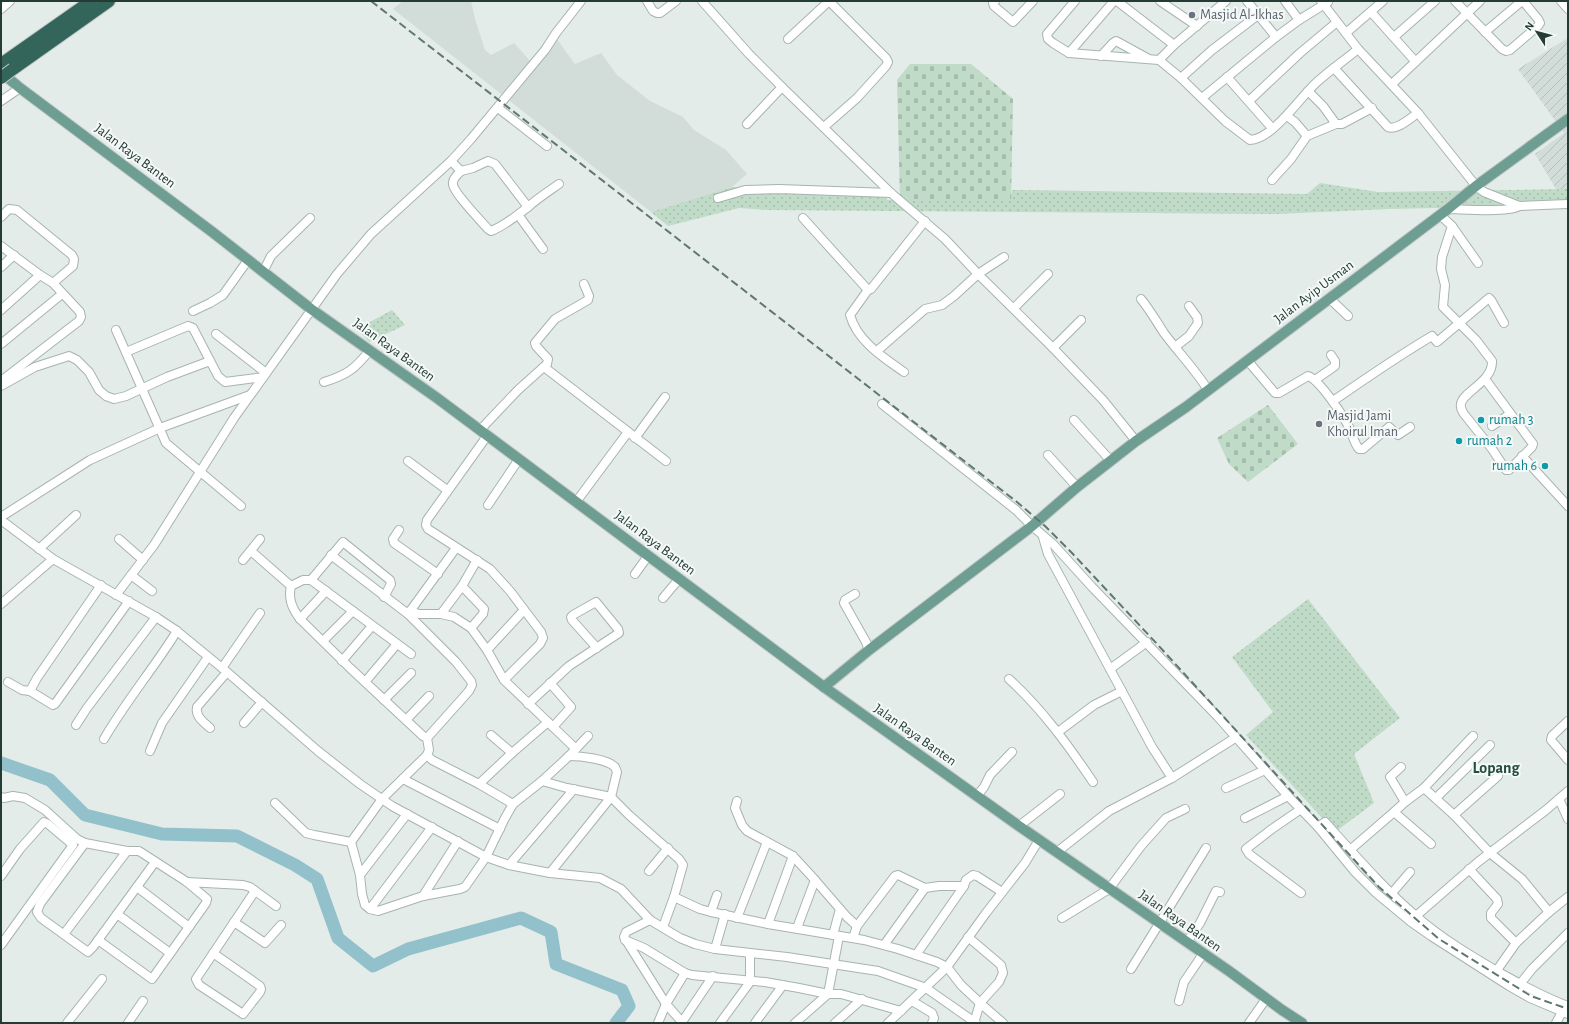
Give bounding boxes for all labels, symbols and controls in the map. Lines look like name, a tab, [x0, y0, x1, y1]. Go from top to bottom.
place label: Masjid Al-Ikhas	[1200, 8, 1284, 22]
marker: Masjid Al-Ikhas	[1187, 10, 1197, 20]
north arrow	[1517, 12, 1557, 52]
text: N	[1523, 20, 1536, 33]
street label: Jalan Raya Banten	[92, 121, 178, 191]
street label: Jalan Ayip Usman	[1272, 258, 1356, 326]
street label: Jalan Raya Banten	[351, 316, 437, 384]
place label: Masjid Jami Khoirul Iman	[1327, 409, 1398, 439]
place label: rumah 3	[1489, 413, 1534, 427]
marker: rumah 3	[1476, 415, 1486, 425]
marker: Masjid Jami Khoirul Iman	[1314, 419, 1324, 429]
place label: rumah 2	[1467, 434, 1512, 448]
marker: rumah 2	[1454, 436, 1464, 446]
place label: rumah 6	[1492, 459, 1537, 473]
marker: rumah 6	[1540, 461, 1550, 471]
street label: Jalan Raya Banten	[612, 508, 698, 578]
street label: Jalan Raya Banten	[871, 701, 959, 769]
district label: Lopang	[1472, 760, 1521, 776]
street label: Jalan Raya Banten	[1136, 887, 1224, 955]

